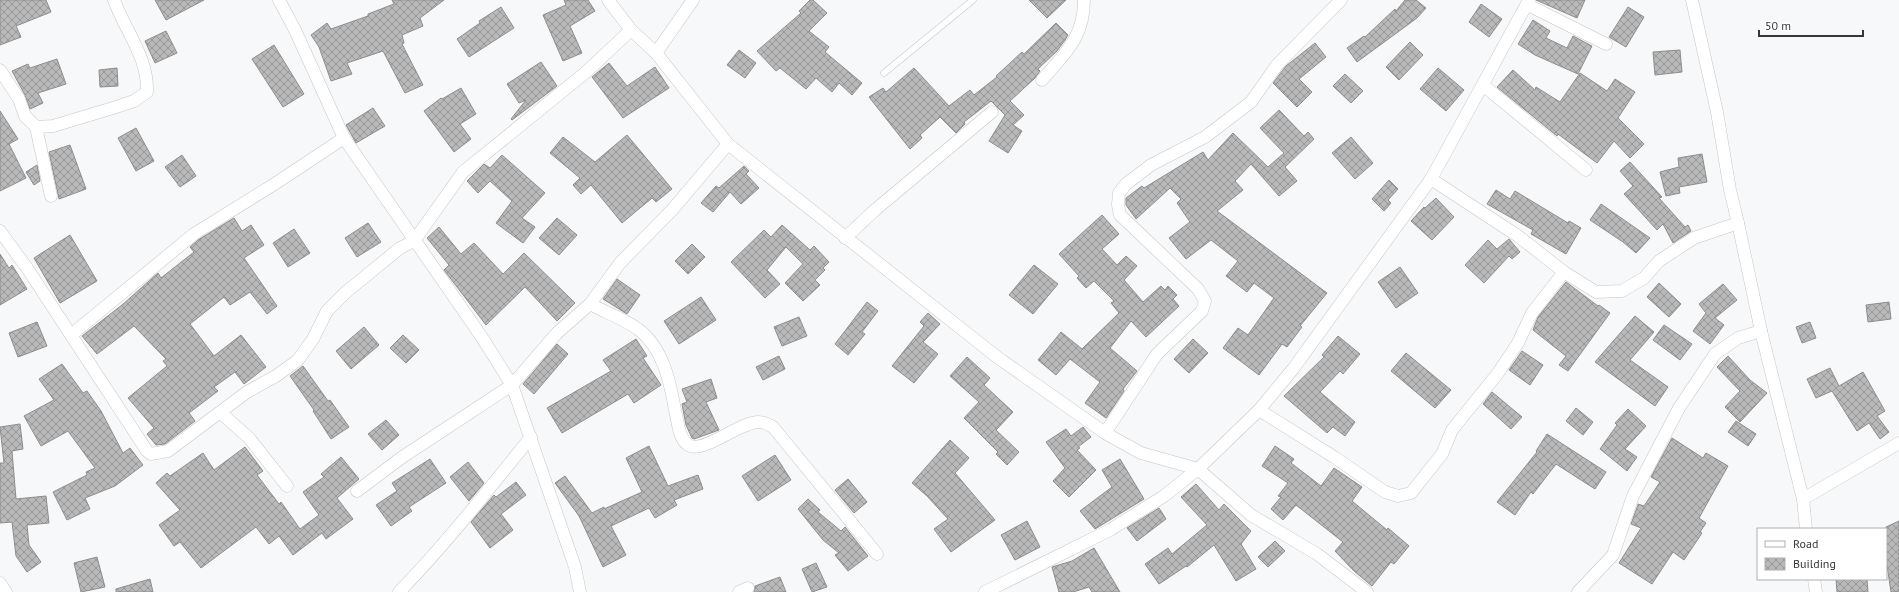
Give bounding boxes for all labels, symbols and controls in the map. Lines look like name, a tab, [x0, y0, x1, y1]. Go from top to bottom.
scale bar	[1759, 12, 1863, 38]
text: 50 m	[1765, 18, 1791, 33]
legend	[1757, 528, 1887, 580]
text: Road	[1793, 536, 1818, 551]
text: Building	[1793, 556, 1836, 571]

